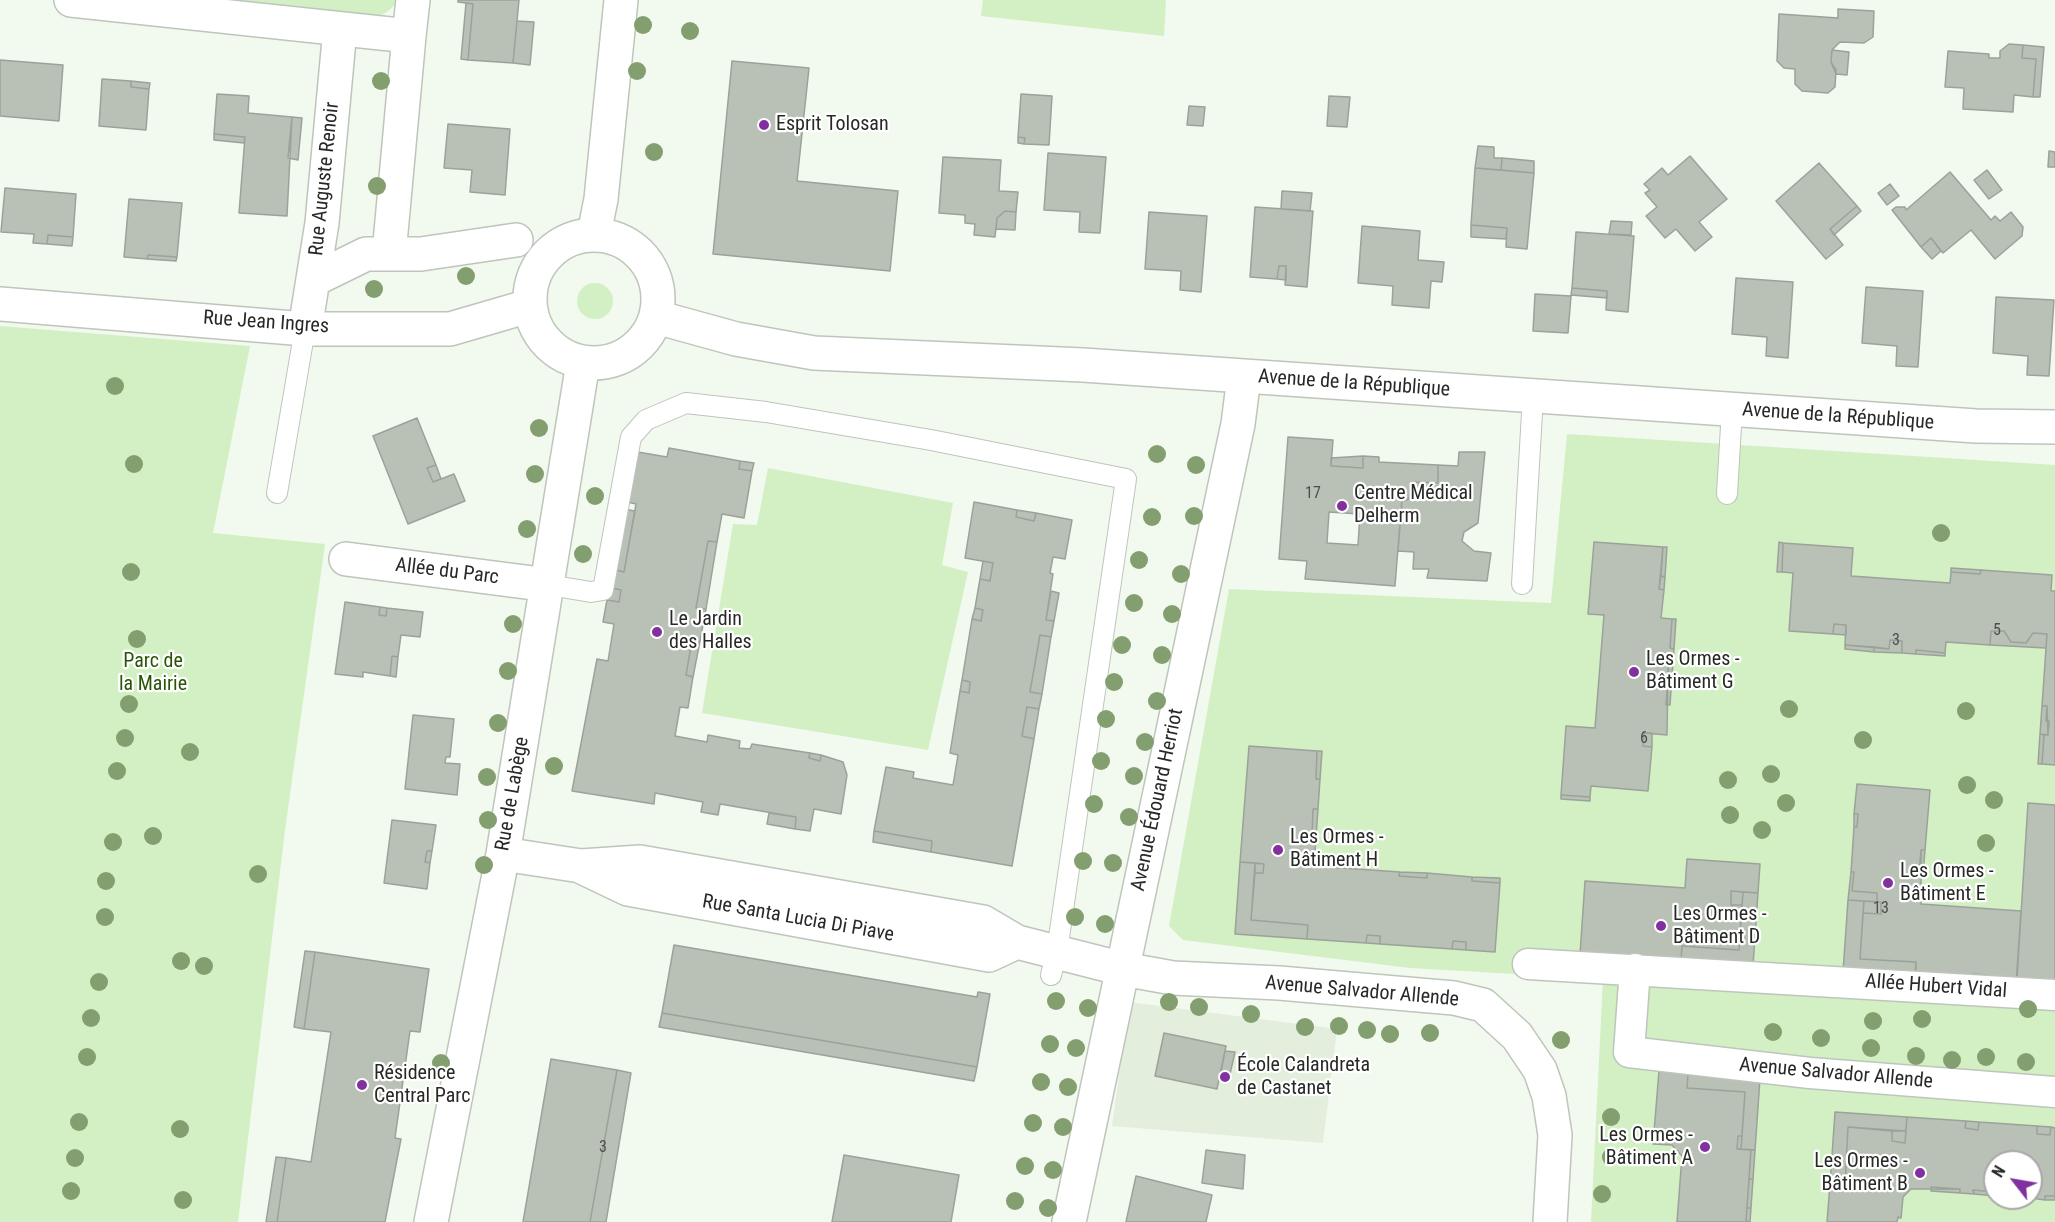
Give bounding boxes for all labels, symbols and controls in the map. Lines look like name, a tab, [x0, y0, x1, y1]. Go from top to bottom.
street label: Rue Auguste Renoir	[305, 101, 345, 257]
place label: Esprit Tolosan	[776, 113, 889, 137]
marker: Esprit Tolosan	[757, 118, 771, 132]
street label: Rue Jean Ingres	[202, 307, 330, 339]
street label: Avenue de la République	[1257, 365, 1451, 403]
street label: Avenue de la République	[1741, 398, 1935, 436]
place label: Centre Médical Delherm	[1354, 482, 1473, 529]
house number: 17	[1305, 484, 1321, 504]
marker: Centre Médical Delherm	[1335, 499, 1349, 513]
street label: Allée du Parc	[394, 554, 500, 590]
place label: Le Jardin des Halles	[669, 608, 752, 655]
house number: 5	[1993, 621, 2001, 641]
marker: Le Jardin des Halles	[650, 625, 664, 639]
house number: 3	[1892, 631, 1900, 651]
place label: Les Ormes - Bâtiment G	[1646, 648, 1740, 695]
park label: Parc de la Mairie	[119, 650, 187, 697]
marker: Les Ormes - Bâtiment G	[1627, 665, 1641, 679]
street label: Avenue Édouard Herriot	[1127, 707, 1189, 893]
house number: 6	[1640, 729, 1648, 749]
street label: Rue de Labège	[491, 735, 535, 853]
place label: Les Ormes - Bâtiment H	[1290, 826, 1384, 873]
marker: Les Ormes - Bâtiment H	[1271, 843, 1285, 857]
place label: Les Ormes - Bâtiment E	[1900, 860, 1994, 907]
marker: Les Ormes - Bâtiment E	[1881, 876, 1895, 890]
street label: Rue Santa Lucia Di Piave	[700, 890, 896, 948]
house number: 13	[1873, 899, 1889, 919]
place label: Les Ormes - Bâtiment D	[1673, 903, 1767, 950]
marker: Les Ormes - Bâtiment D	[1654, 919, 1668, 933]
street label: Allée Hubert Vidal	[1864, 970, 2008, 1004]
street label: Avenue Salvador Allende	[1264, 972, 1460, 1012]
place label: École Calandreta de Castanet	[1237, 1054, 1370, 1101]
street label: Avenue Salvador Allende	[1738, 1054, 1934, 1094]
place label: Résidence Central Parc	[374, 1062, 470, 1109]
marker: École Calandreta de Castanet	[1218, 1070, 1232, 1084]
marker: Résidence Central Parc	[355, 1078, 369, 1092]
place label: Les Ormes - Bâtiment A	[1599, 1124, 1693, 1171]
house number: 3	[599, 1138, 607, 1158]
marker: Les Ormes - Bâtiment A	[1698, 1140, 1712, 1154]
place label: Les Ormes - Bâtiment B	[1814, 1150, 1908, 1197]
north arrow	[1983, 1150, 2043, 1210]
text: N	[1988, 1162, 2010, 1181]
marker: Les Ormes - Bâtiment B	[1913, 1166, 1927, 1180]

